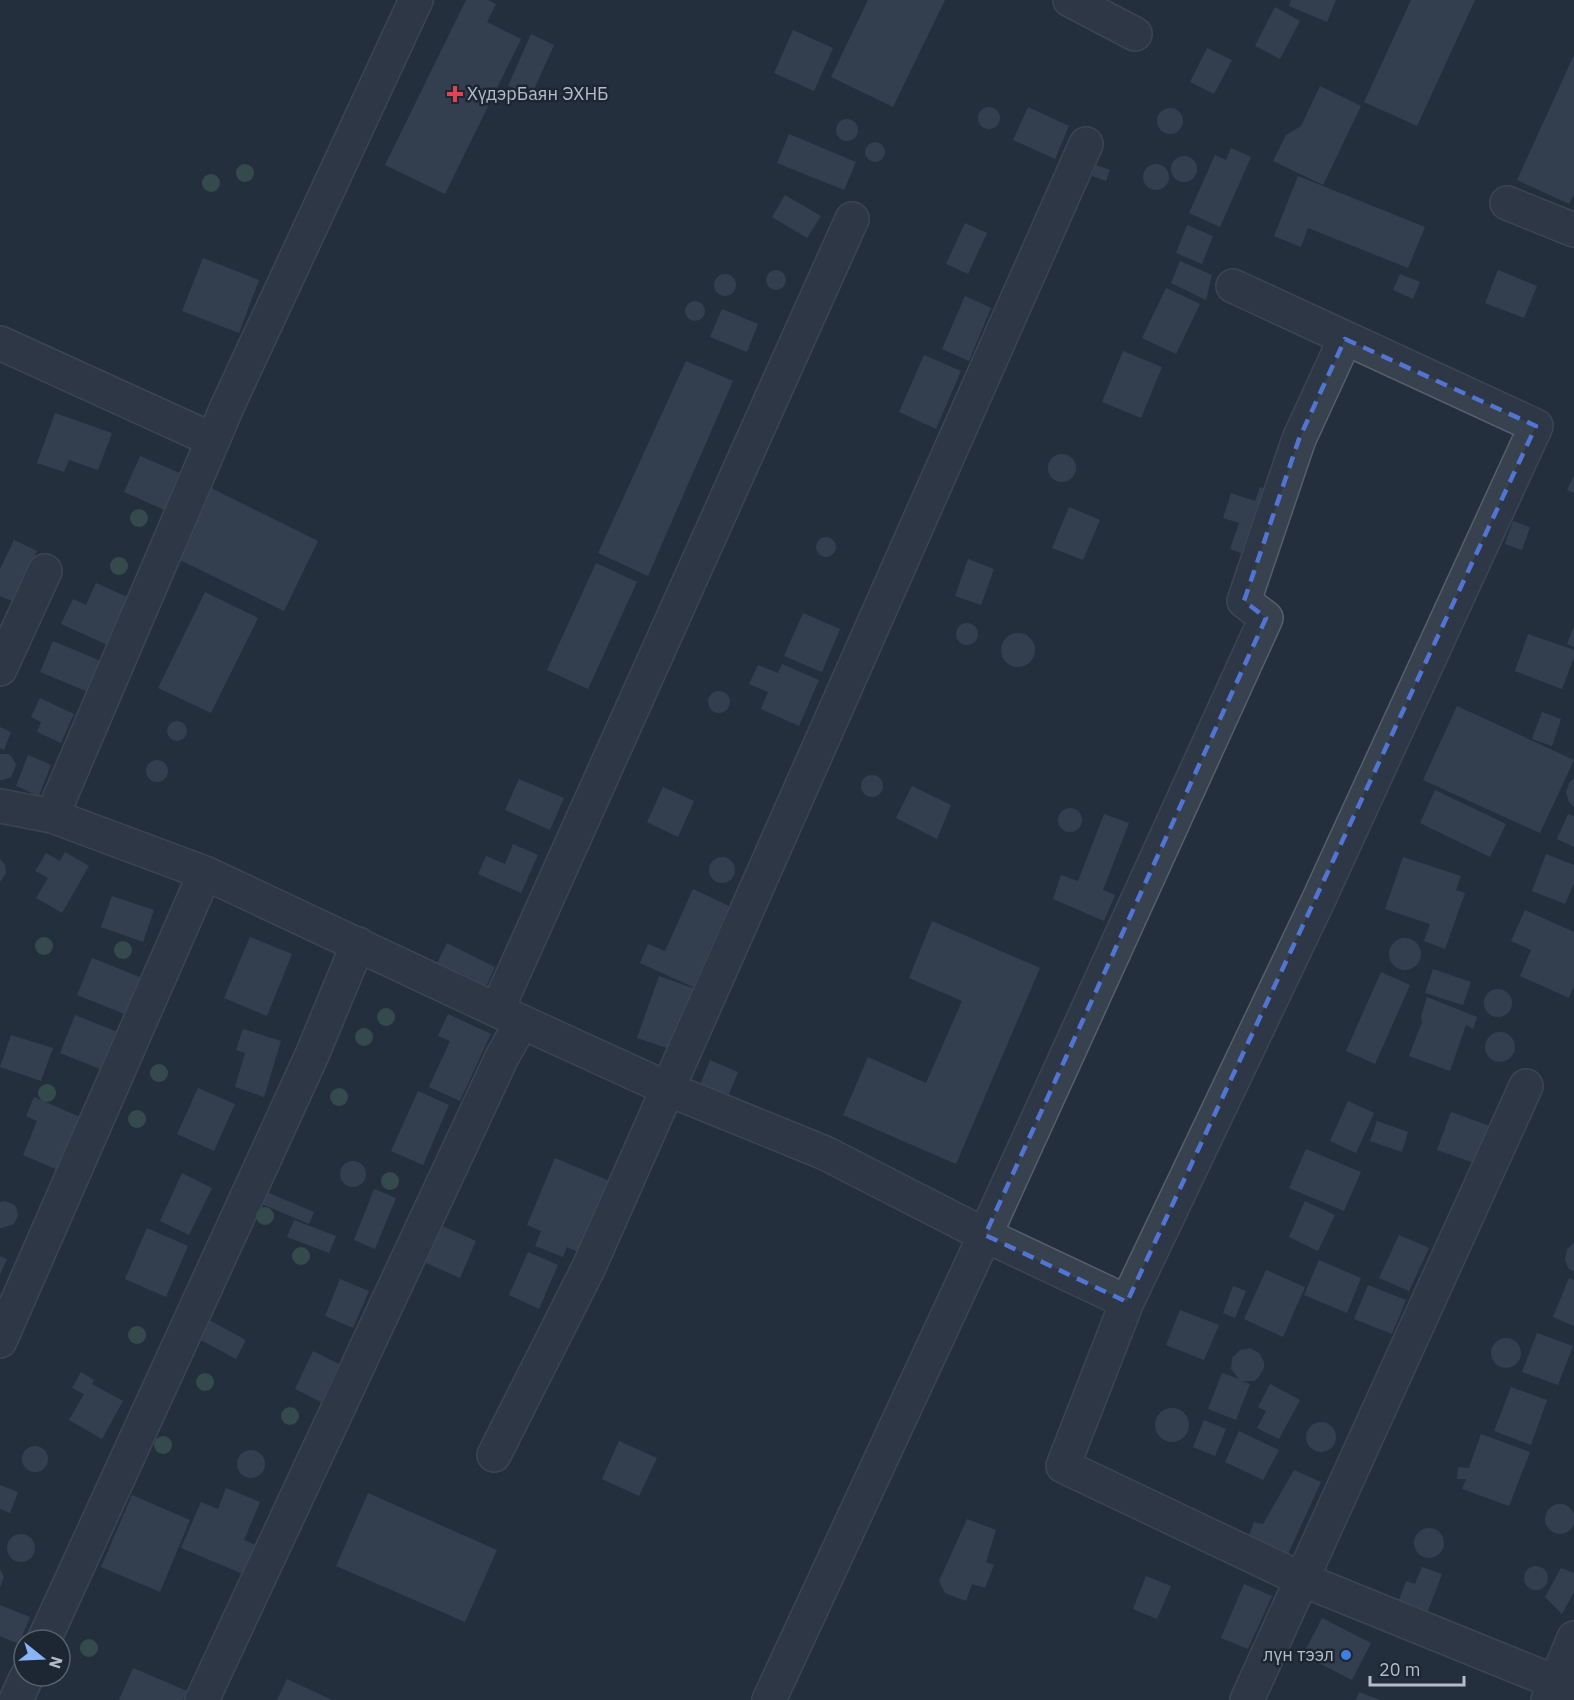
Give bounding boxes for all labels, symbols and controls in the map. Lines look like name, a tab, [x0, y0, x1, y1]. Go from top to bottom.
place label: ХүдэрБаян ЭХНБ	[467, 82, 609, 105]
marker: ХүдэрБаян ЭХНБ	[448, 87, 462, 101]
north arrow	[12, 1628, 72, 1688]
place label: лүн тээл	[1263, 1643, 1334, 1666]
marker: лүн тээл	[1339, 1648, 1353, 1662]
scale bar	[1370, 1649, 1464, 1687]
text: N	[45, 1654, 68, 1671]
text: 20 m	[1379, 1658, 1421, 1681]

